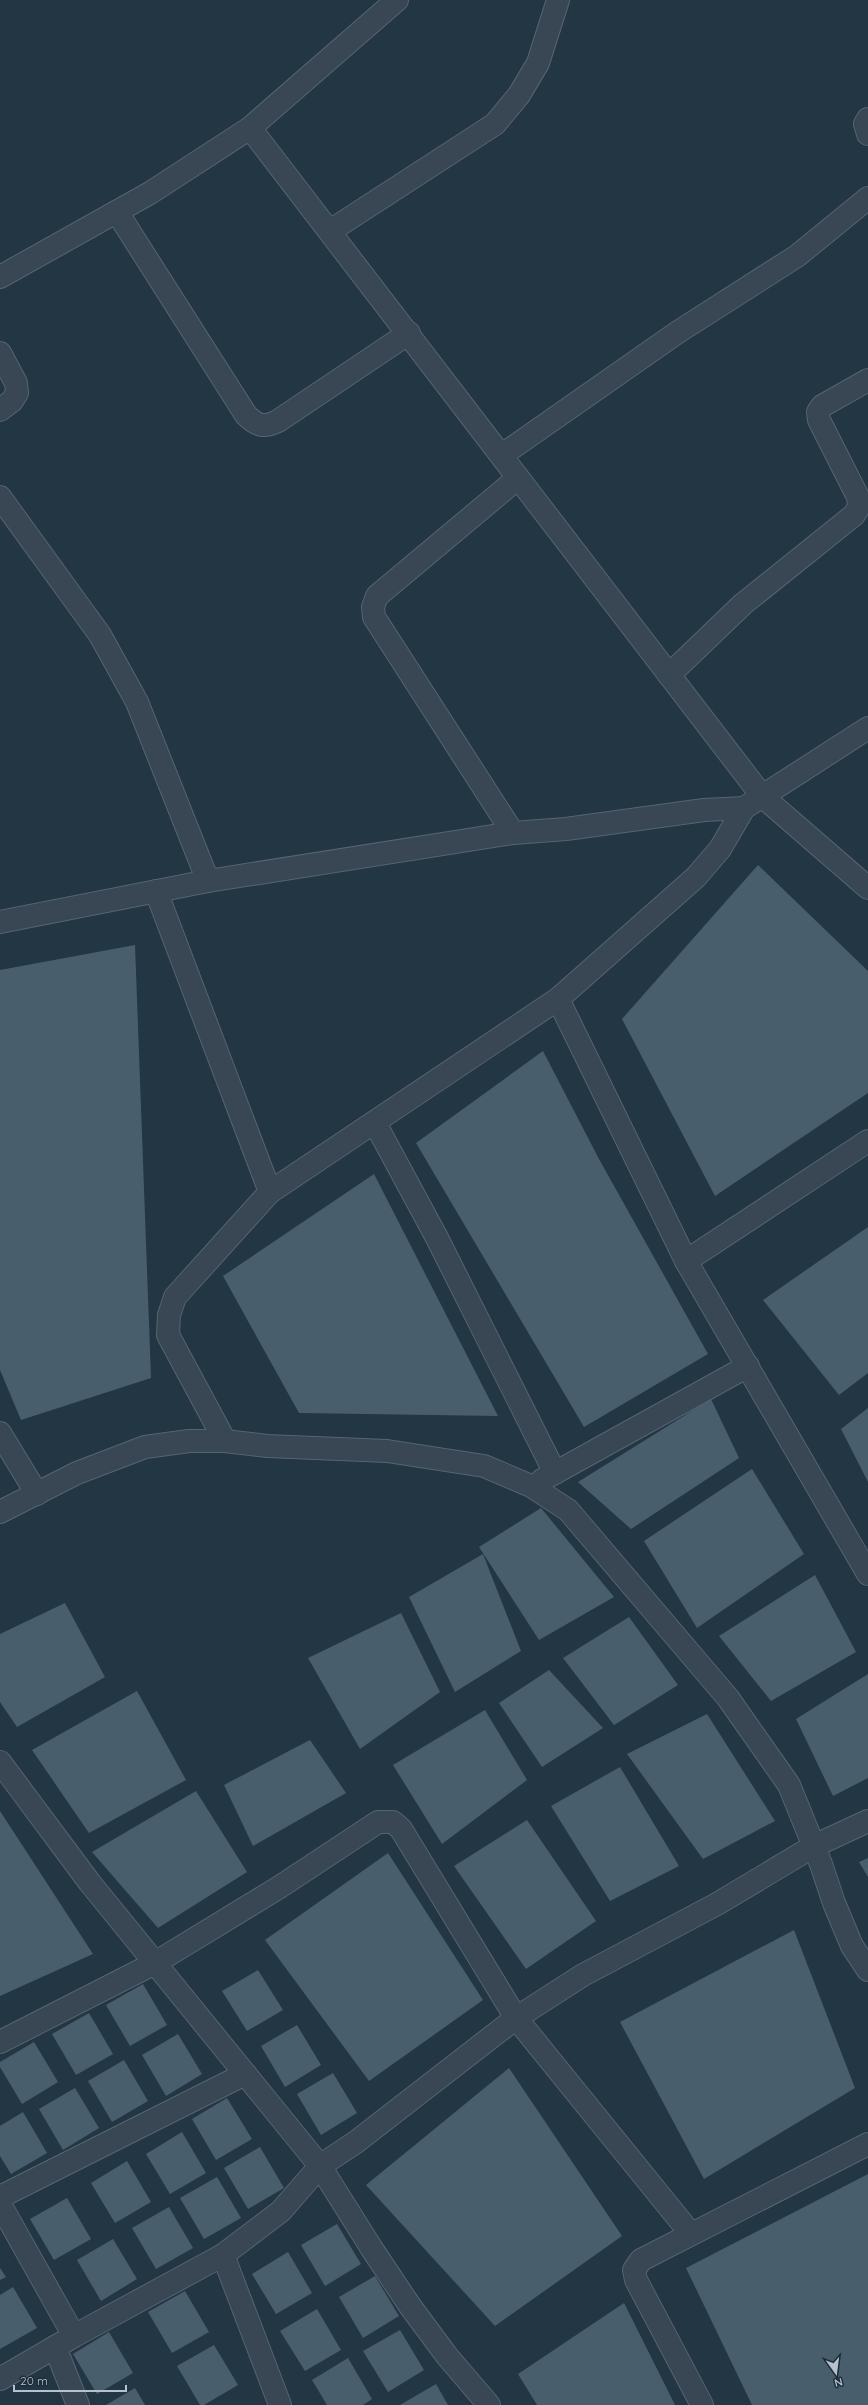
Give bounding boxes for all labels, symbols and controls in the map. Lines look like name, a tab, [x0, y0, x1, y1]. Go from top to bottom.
north arrow	[816, 2353, 856, 2393]
scale bar	[14, 2367, 126, 2393]
text: 20 m	[20, 2373, 48, 2388]
text: N	[833, 2375, 844, 2390]

